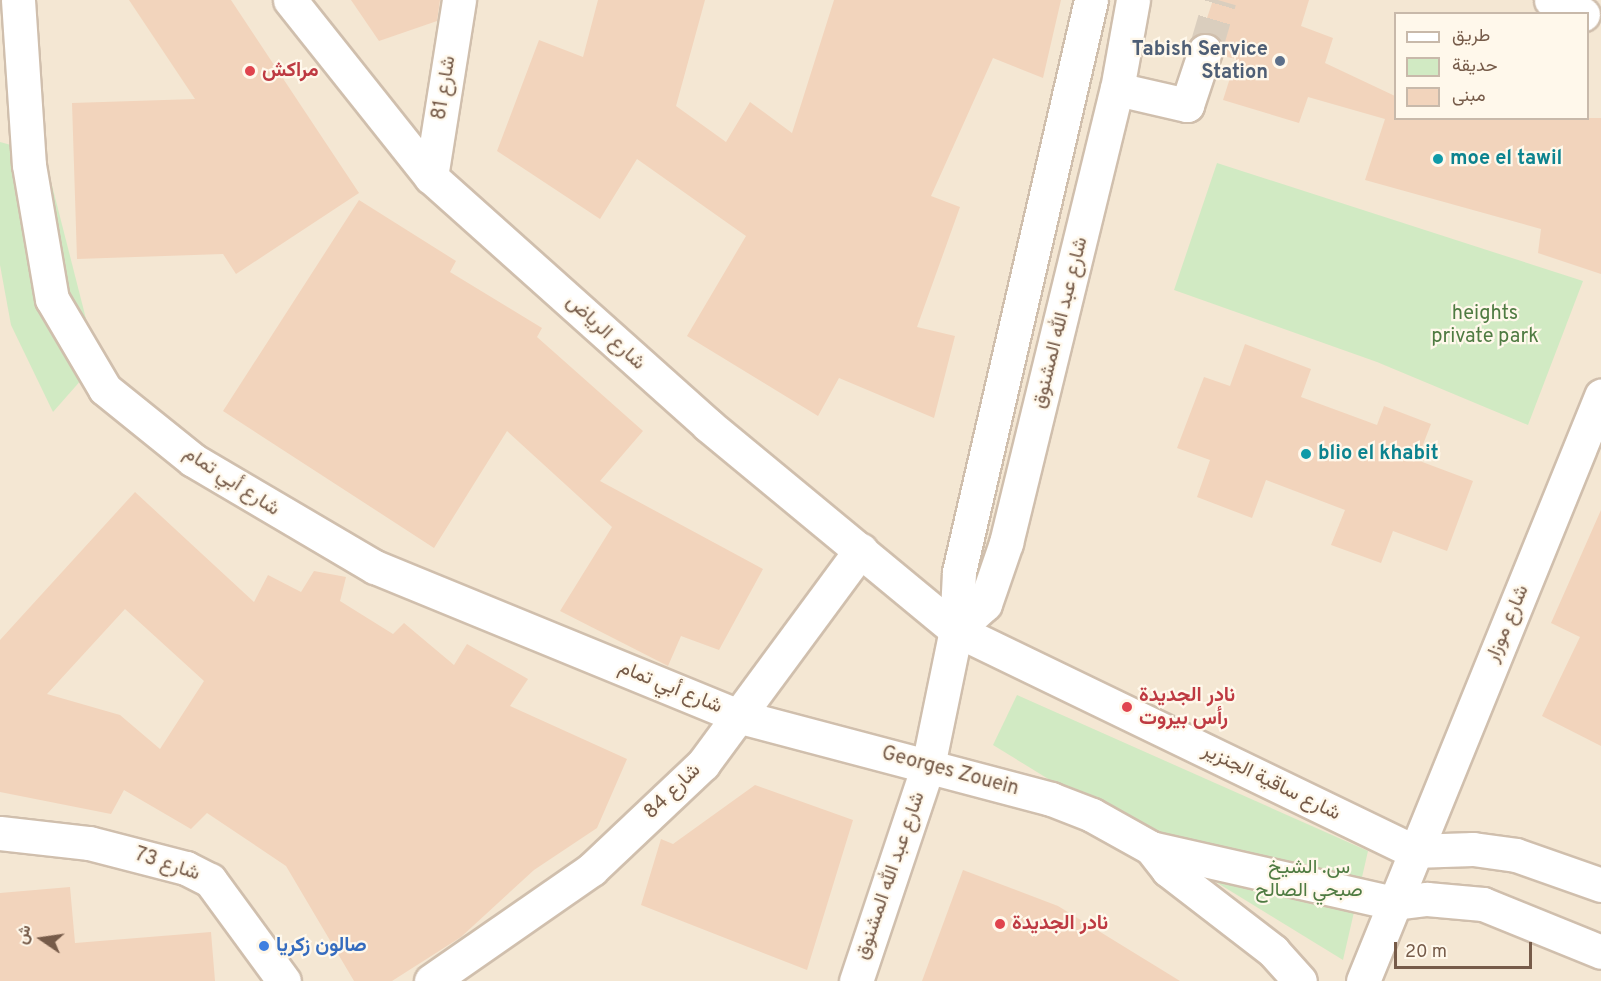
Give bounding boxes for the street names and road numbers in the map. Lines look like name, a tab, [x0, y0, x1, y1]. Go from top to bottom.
street label: شارع 81	[428, 54, 462, 122]
street label: شارع عبد الله المشنوق	[1028, 235, 1094, 411]
street label: شارع الرياض	[560, 290, 650, 376]
street label: شارع أبي تمام	[178, 442, 284, 522]
street label: شارع موزار	[1481, 582, 1535, 666]
street label: شارع أبي تمام	[615, 656, 725, 720]
street label: شارع ساقية الجنزير	[1198, 739, 1344, 827]
street label: Georges Zouein	[879, 742, 1021, 802]
street label: شارع 84	[640, 759, 706, 825]
street label: شارع عبد الله المشنوق	[851, 789, 931, 963]
street label: شارع 73	[131, 843, 203, 887]

